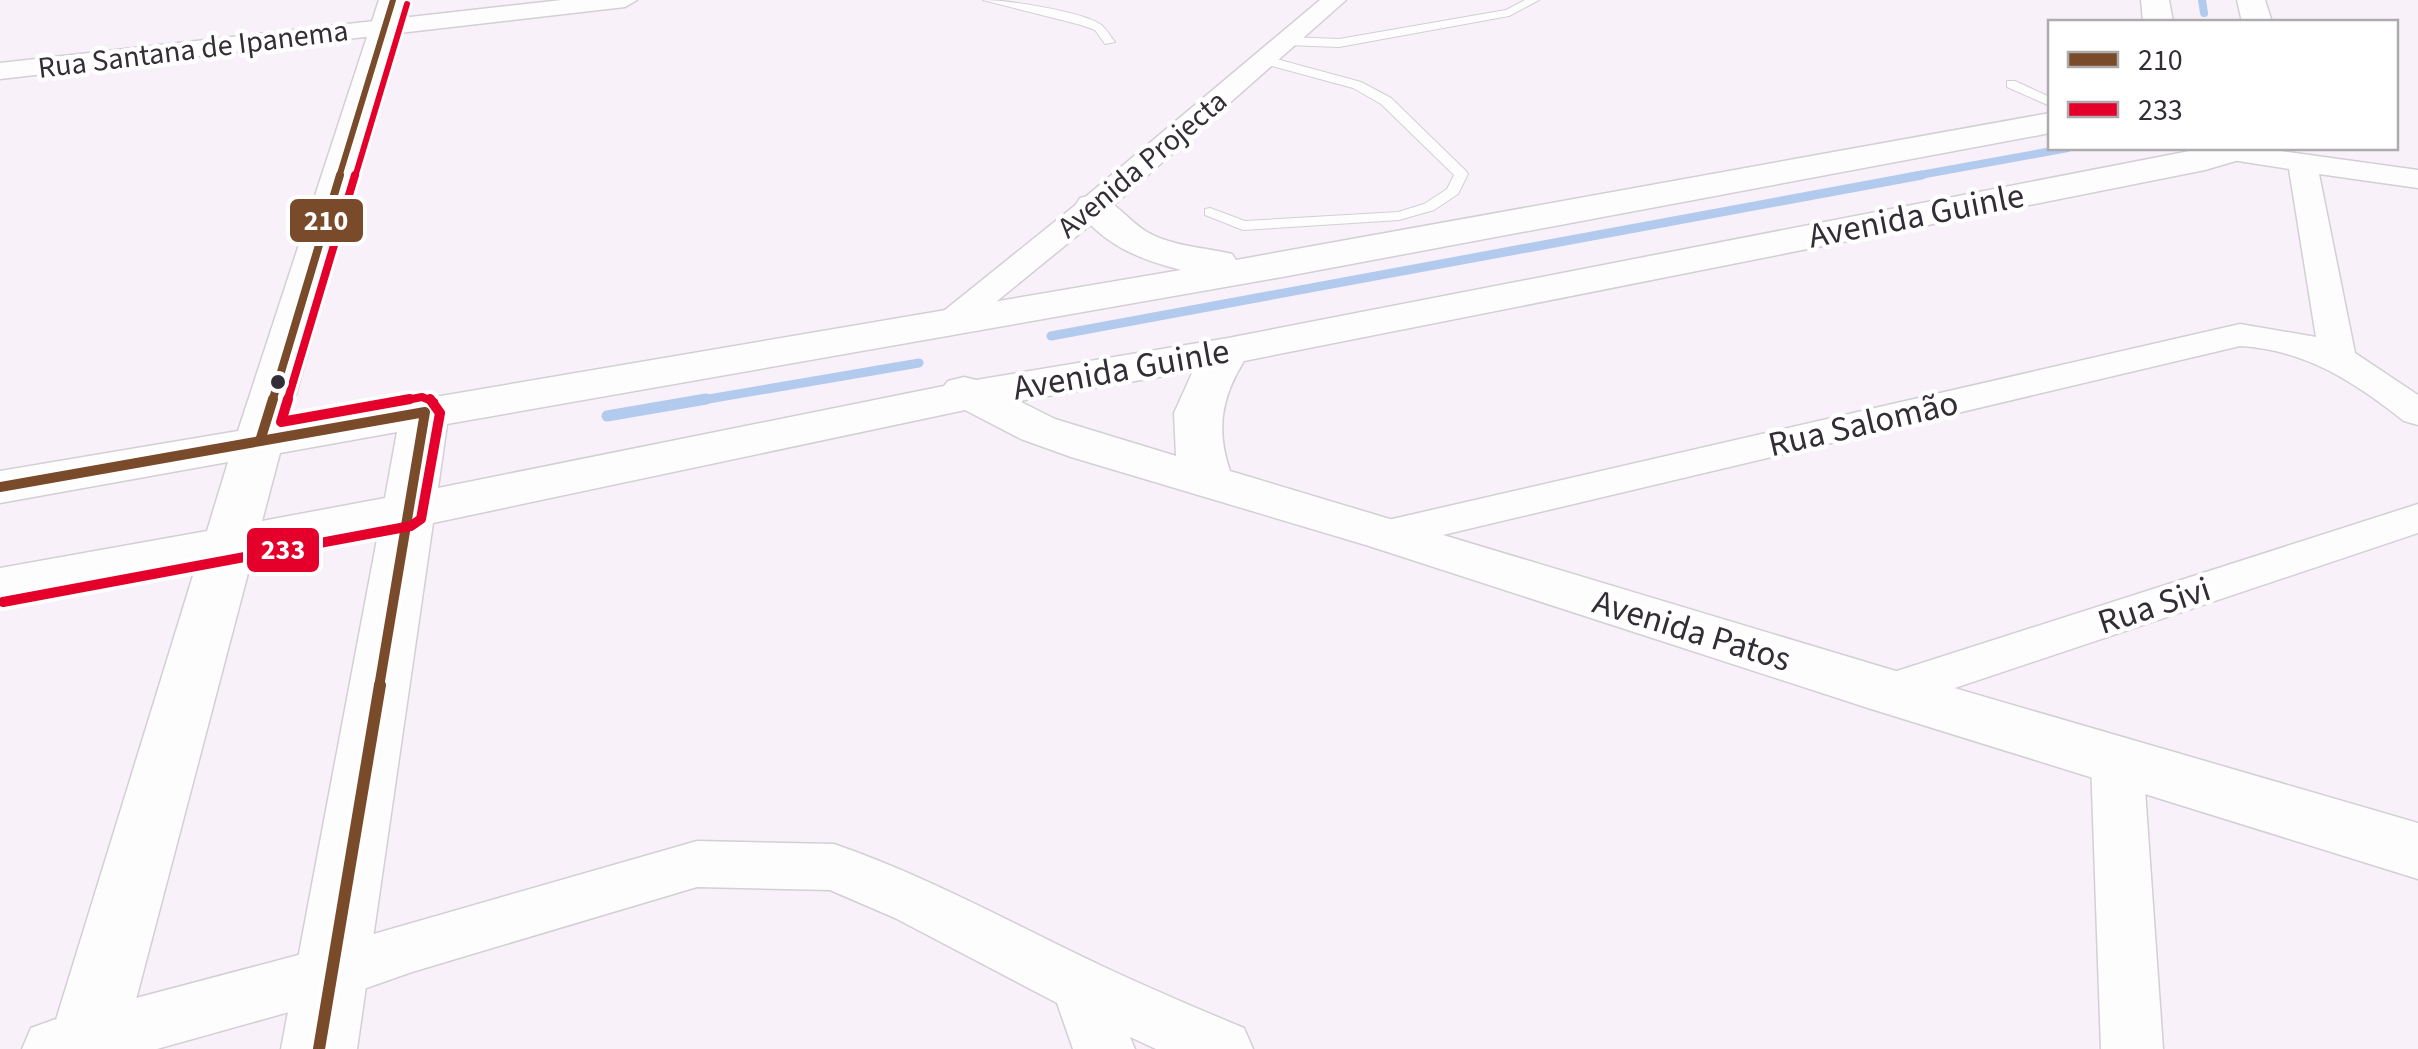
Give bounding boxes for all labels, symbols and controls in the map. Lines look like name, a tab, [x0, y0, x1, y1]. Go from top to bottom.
street label: Rua Santana de Ipanema	[35, 9, 351, 90]
legend	[2048, 20, 2398, 150]
text: 210	[2138, 39, 2183, 82]
street label: Avenida Projecta	[1048, 80, 1237, 248]
text: 233	[2138, 89, 2183, 132]
street label: Avenida Guinle	[1804, 171, 2028, 261]
line badge: 210	[288, 197, 365, 244]
text: 210	[304, 201, 348, 241]
street label: Avenida Guinle	[1009, 326, 1233, 414]
unlabelled marker	[268, 372, 288, 392]
street label: Rua Salomão	[1763, 378, 1963, 470]
line badge: 233	[245, 526, 321, 574]
text: 233	[261, 530, 305, 570]
street label: Rua Sivi	[2091, 564, 2217, 648]
street label: Avenida Patos	[1587, 577, 1797, 685]

